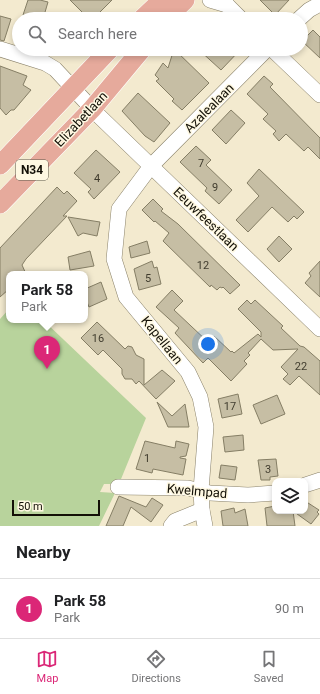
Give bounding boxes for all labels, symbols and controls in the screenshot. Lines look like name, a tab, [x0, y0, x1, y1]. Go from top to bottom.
search box	[12, 12, 308, 56]
icon: search	[26, 23, 48, 45]
text: Search here	[58, 25, 137, 43]
street label: Azalealaan	[181, 80, 237, 136]
street label: Elizabetlaan	[52, 88, 110, 150]
house number: 7	[198, 157, 204, 170]
road number: N34	[16, 160, 48, 180]
house number: 4	[94, 172, 100, 185]
house number: 9	[212, 181, 218, 194]
street label: Eeuwfeestlaan	[170, 184, 242, 254]
house number: 12	[197, 259, 209, 272]
popup	[6, 271, 88, 323]
house number: 5	[145, 272, 151, 285]
text: Park 58	[21, 281, 73, 299]
text: Park	[21, 299, 47, 314]
street label: Kapellaan	[138, 313, 186, 367]
house number: 16	[92, 332, 104, 345]
your location	[198, 334, 218, 354]
pin: 1	[34, 336, 60, 369]
house number: 22	[295, 360, 307, 373]
house number: 17	[224, 400, 236, 413]
house number: 1	[144, 452, 150, 465]
house number: 3	[265, 463, 271, 476]
map controls	[272, 478, 308, 514]
button: layers	[272, 478, 308, 514]
street label: Kwelmpad	[166, 481, 228, 501]
scale bar	[12, 498, 100, 517]
text: 50 m	[18, 500, 43, 513]
text: Nearby	[16, 542, 71, 562]
text: Park 58	[54, 592, 106, 610]
text: 1	[25, 601, 33, 616]
text: 90 m	[275, 601, 304, 616]
text: Park	[54, 610, 80, 625]
tab: Map	[36, 648, 58, 685]
tab: Directions	[131, 648, 181, 685]
tab: Saved	[254, 648, 284, 685]

